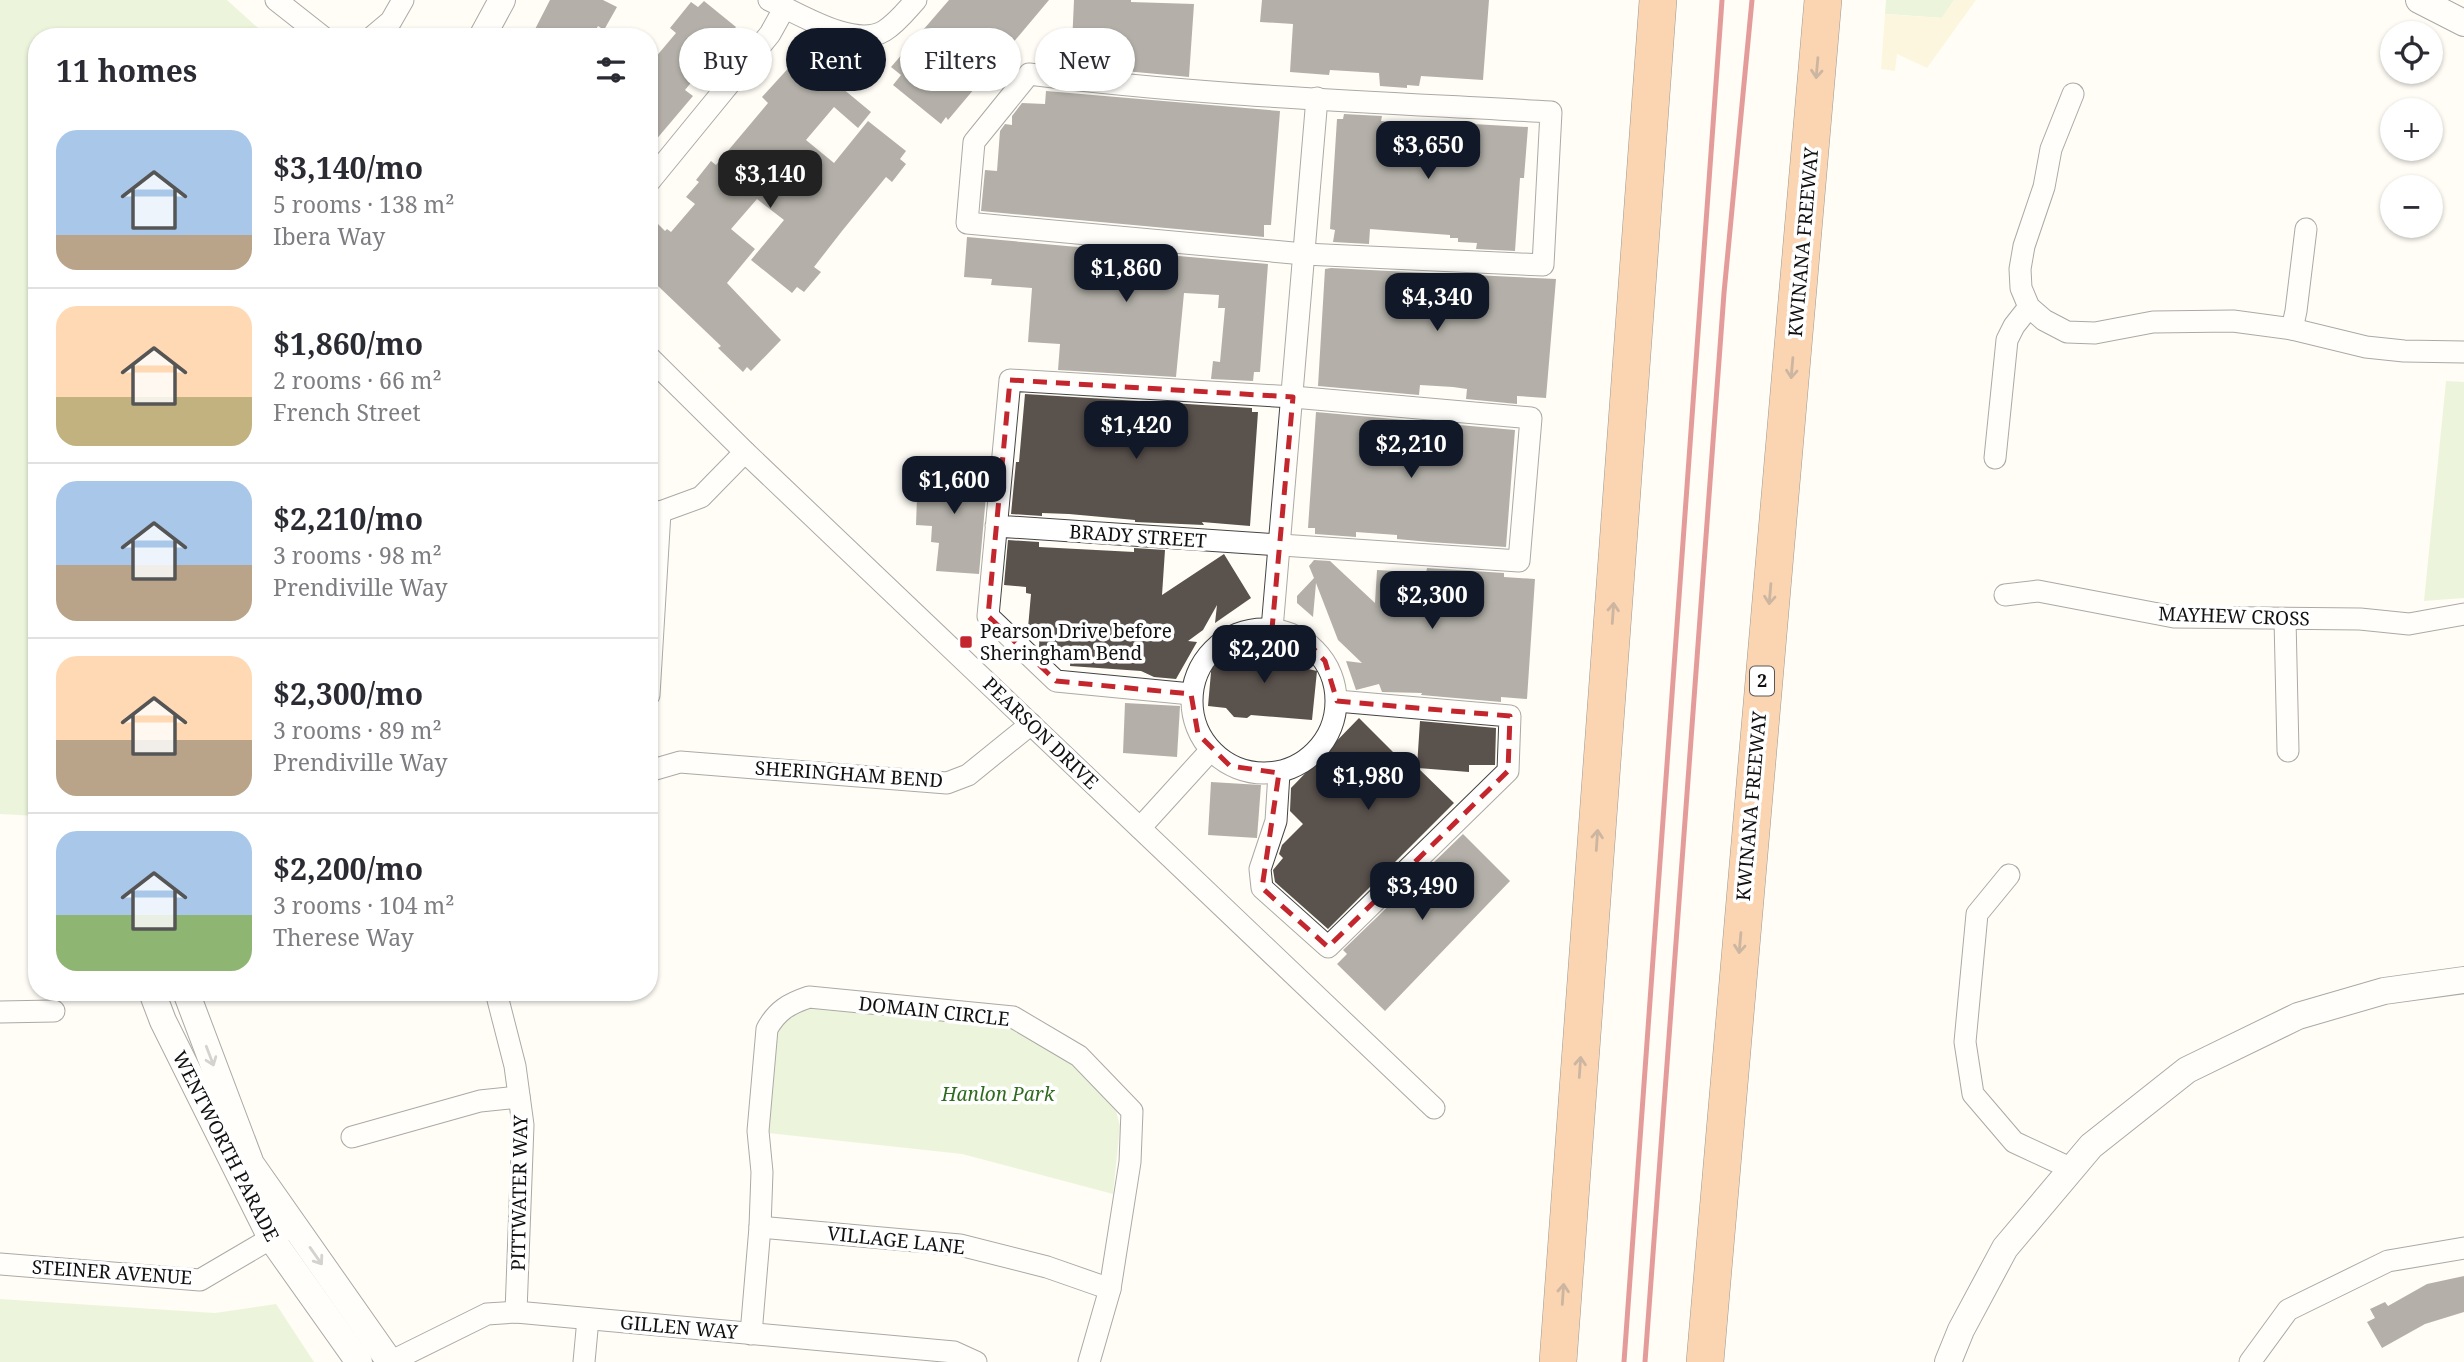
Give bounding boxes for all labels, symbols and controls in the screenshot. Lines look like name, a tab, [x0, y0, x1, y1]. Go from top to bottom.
map controls	[2380, 21, 2443, 238]
button: locate	[2380, 21, 2443, 84]
chip: Buy	[679, 28, 772, 91]
chip: Rent	[786, 28, 886, 91]
chip: Filters	[900, 28, 1021, 91]
chip: New	[1035, 28, 1135, 91]
text: 11 homes	[56, 50, 197, 91]
icon: filters	[592, 51, 630, 89]
one-way arrow	[1810, 56, 1823, 79]
button: +	[2380, 98, 2443, 161]
pin: $3,650	[1371, 122, 1485, 181]
text: $3,650	[1392, 128, 1464, 160]
street label: KWINANA FREEWAY	[1782, 146, 1824, 338]
text: $3,140/mo	[273, 147, 423, 188]
pin: $3,140	[713, 150, 827, 210]
text: $3,140	[734, 157, 806, 189]
icon: home	[112, 158, 196, 242]
button: −	[2380, 175, 2443, 238]
text: 5 rooms · 138 m²	[273, 188, 455, 220]
text: Ibera Way	[273, 220, 385, 252]
pin: $1,860	[1069, 244, 1183, 304]
text: $1,860	[1090, 251, 1162, 283]
pin: $4,340	[1380, 274, 1494, 333]
text: $4,340	[1401, 280, 1473, 312]
text: $1,860/mo	[273, 323, 423, 364]
icon: home	[112, 334, 196, 418]
one-way arrow	[1785, 356, 1798, 379]
text: 2 rooms · 66 m²	[273, 364, 442, 396]
text: French Street	[273, 396, 421, 428]
pin: $1,420	[1079, 402, 1193, 461]
text: $1,420	[1100, 408, 1172, 440]
pin: $2,210	[1354, 420, 1468, 480]
text: $2,210	[1375, 427, 1447, 459]
pin: $1,600	[897, 456, 1011, 516]
text: $1,600	[918, 463, 990, 495]
text: $2,210/mo	[273, 498, 423, 539]
icon: home	[112, 509, 196, 593]
street label: BRADY STREET	[1068, 518, 1208, 554]
text: 3 rooms · 98 m²	[273, 539, 442, 571]
text: Prendiville Way	[273, 571, 448, 603]
pin: $2,300	[1375, 572, 1489, 631]
text: $2,300	[1396, 578, 1468, 610]
one-way arrow	[1764, 583, 1777, 605]
street label: MAYHEW CROSS	[2158, 600, 2310, 632]
one-way arrow	[1607, 602, 1620, 625]
place label: Pearson Drive before Sheringham Bend	[980, 618, 1172, 666]
pin: $2,200	[1207, 626, 1321, 685]
text: $2,200	[1228, 632, 1300, 664]
marker: Pearson Drive before Sheringham Bend	[958, 634, 974, 650]
road number: 2	[1750, 666, 1774, 696]
street label: PEARSON DRIVE	[978, 671, 1104, 795]
text: $2,300/mo	[273, 673, 423, 714]
icon: home	[112, 684, 196, 768]
street label: KWINANA FREEWAY	[1730, 710, 1772, 902]
text: 3 rooms · 89 m²	[273, 714, 442, 746]
text: Prendiville Way	[273, 746, 448, 778]
pin: $1,980	[1311, 752, 1425, 812]
street label: SHERINGHAM BEND	[754, 754, 944, 794]
text: $1,980	[1332, 759, 1404, 791]
one-way arrow	[1591, 829, 1604, 852]
text: $2,200/mo	[273, 848, 423, 889]
icon: home	[112, 859, 196, 943]
pin: $3,490	[1365, 862, 1479, 922]
text: $3,490	[1386, 869, 1458, 901]
text: 3 rooms · 104 m²	[273, 889, 455, 921]
text: Therese Way	[273, 921, 414, 953]
one-way arrow	[1733, 931, 1746, 954]
street label: DOMAIN CIRCLE	[857, 990, 1011, 1032]
one-way arrow	[205, 1045, 217, 1067]
street label: WENTWORTH PARADE	[167, 1046, 285, 1246]
one-way arrow	[1574, 1056, 1587, 1079]
park label: Hanlon Park	[941, 1081, 1056, 1107]
street label: PITTWATER WAY	[505, 1115, 533, 1271]
street label: VILLAGE LANE	[826, 1220, 966, 1260]
one-way arrow	[309, 1246, 323, 1265]
street label: STEINER AVENUE	[31, 1253, 193, 1291]
one-way arrow	[1557, 1283, 1570, 1306]
street label: GILLEN WAY	[619, 1309, 739, 1345]

